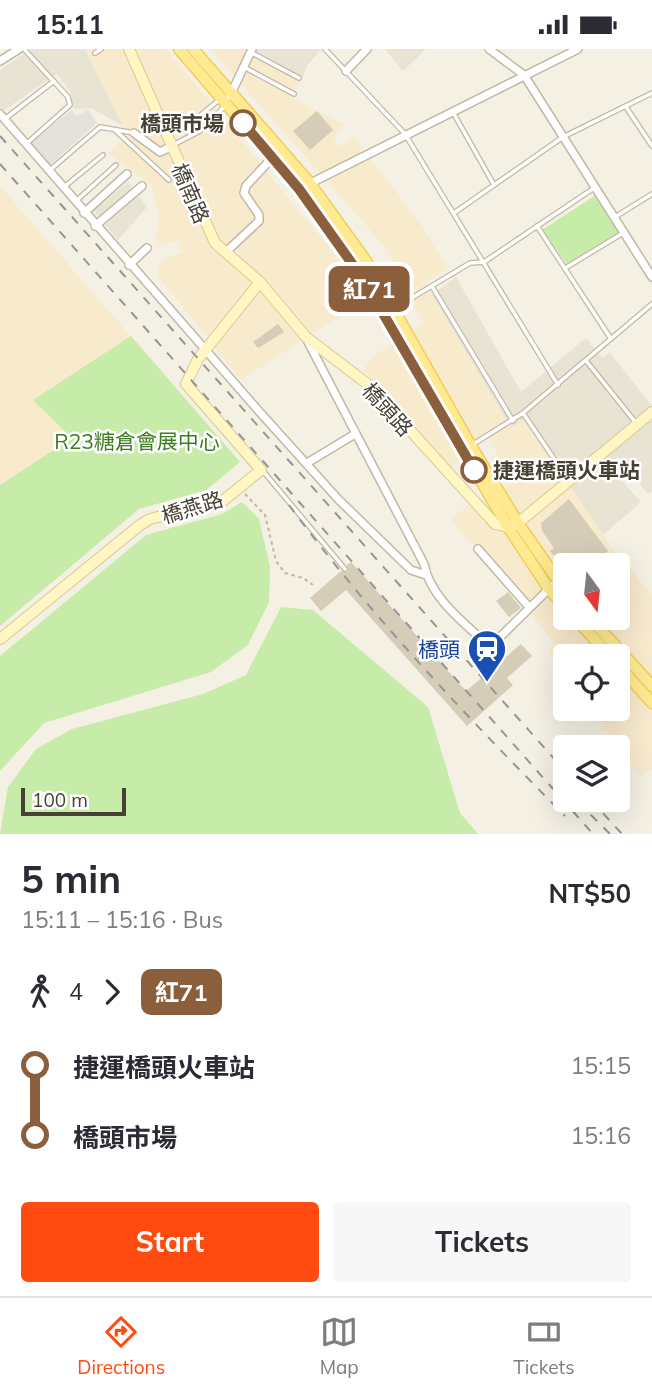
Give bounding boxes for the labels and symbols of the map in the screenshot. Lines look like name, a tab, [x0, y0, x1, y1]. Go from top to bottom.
place label: 橋頭市場	[140, 110, 224, 136]
marker: 橋頭市場	[230, 110, 256, 136]
street label: 橋南路	[167, 159, 215, 227]
line badge: 紅71	[329, 266, 409, 312]
street label: 橋頭路	[357, 377, 419, 441]
park label: R23糖倉會展中心	[54, 428, 220, 454]
marker: 捷運橋頭火車站	[461, 457, 487, 483]
place label: 捷運橋頭火車站	[493, 457, 640, 483]
street label: 橋燕路	[158, 485, 226, 529]
north arrow	[553, 553, 630, 630]
station icon: 橋頭	[466, 628, 508, 683]
place label: 橋頭	[418, 636, 460, 662]
scale bar	[21, 785, 126, 817]

